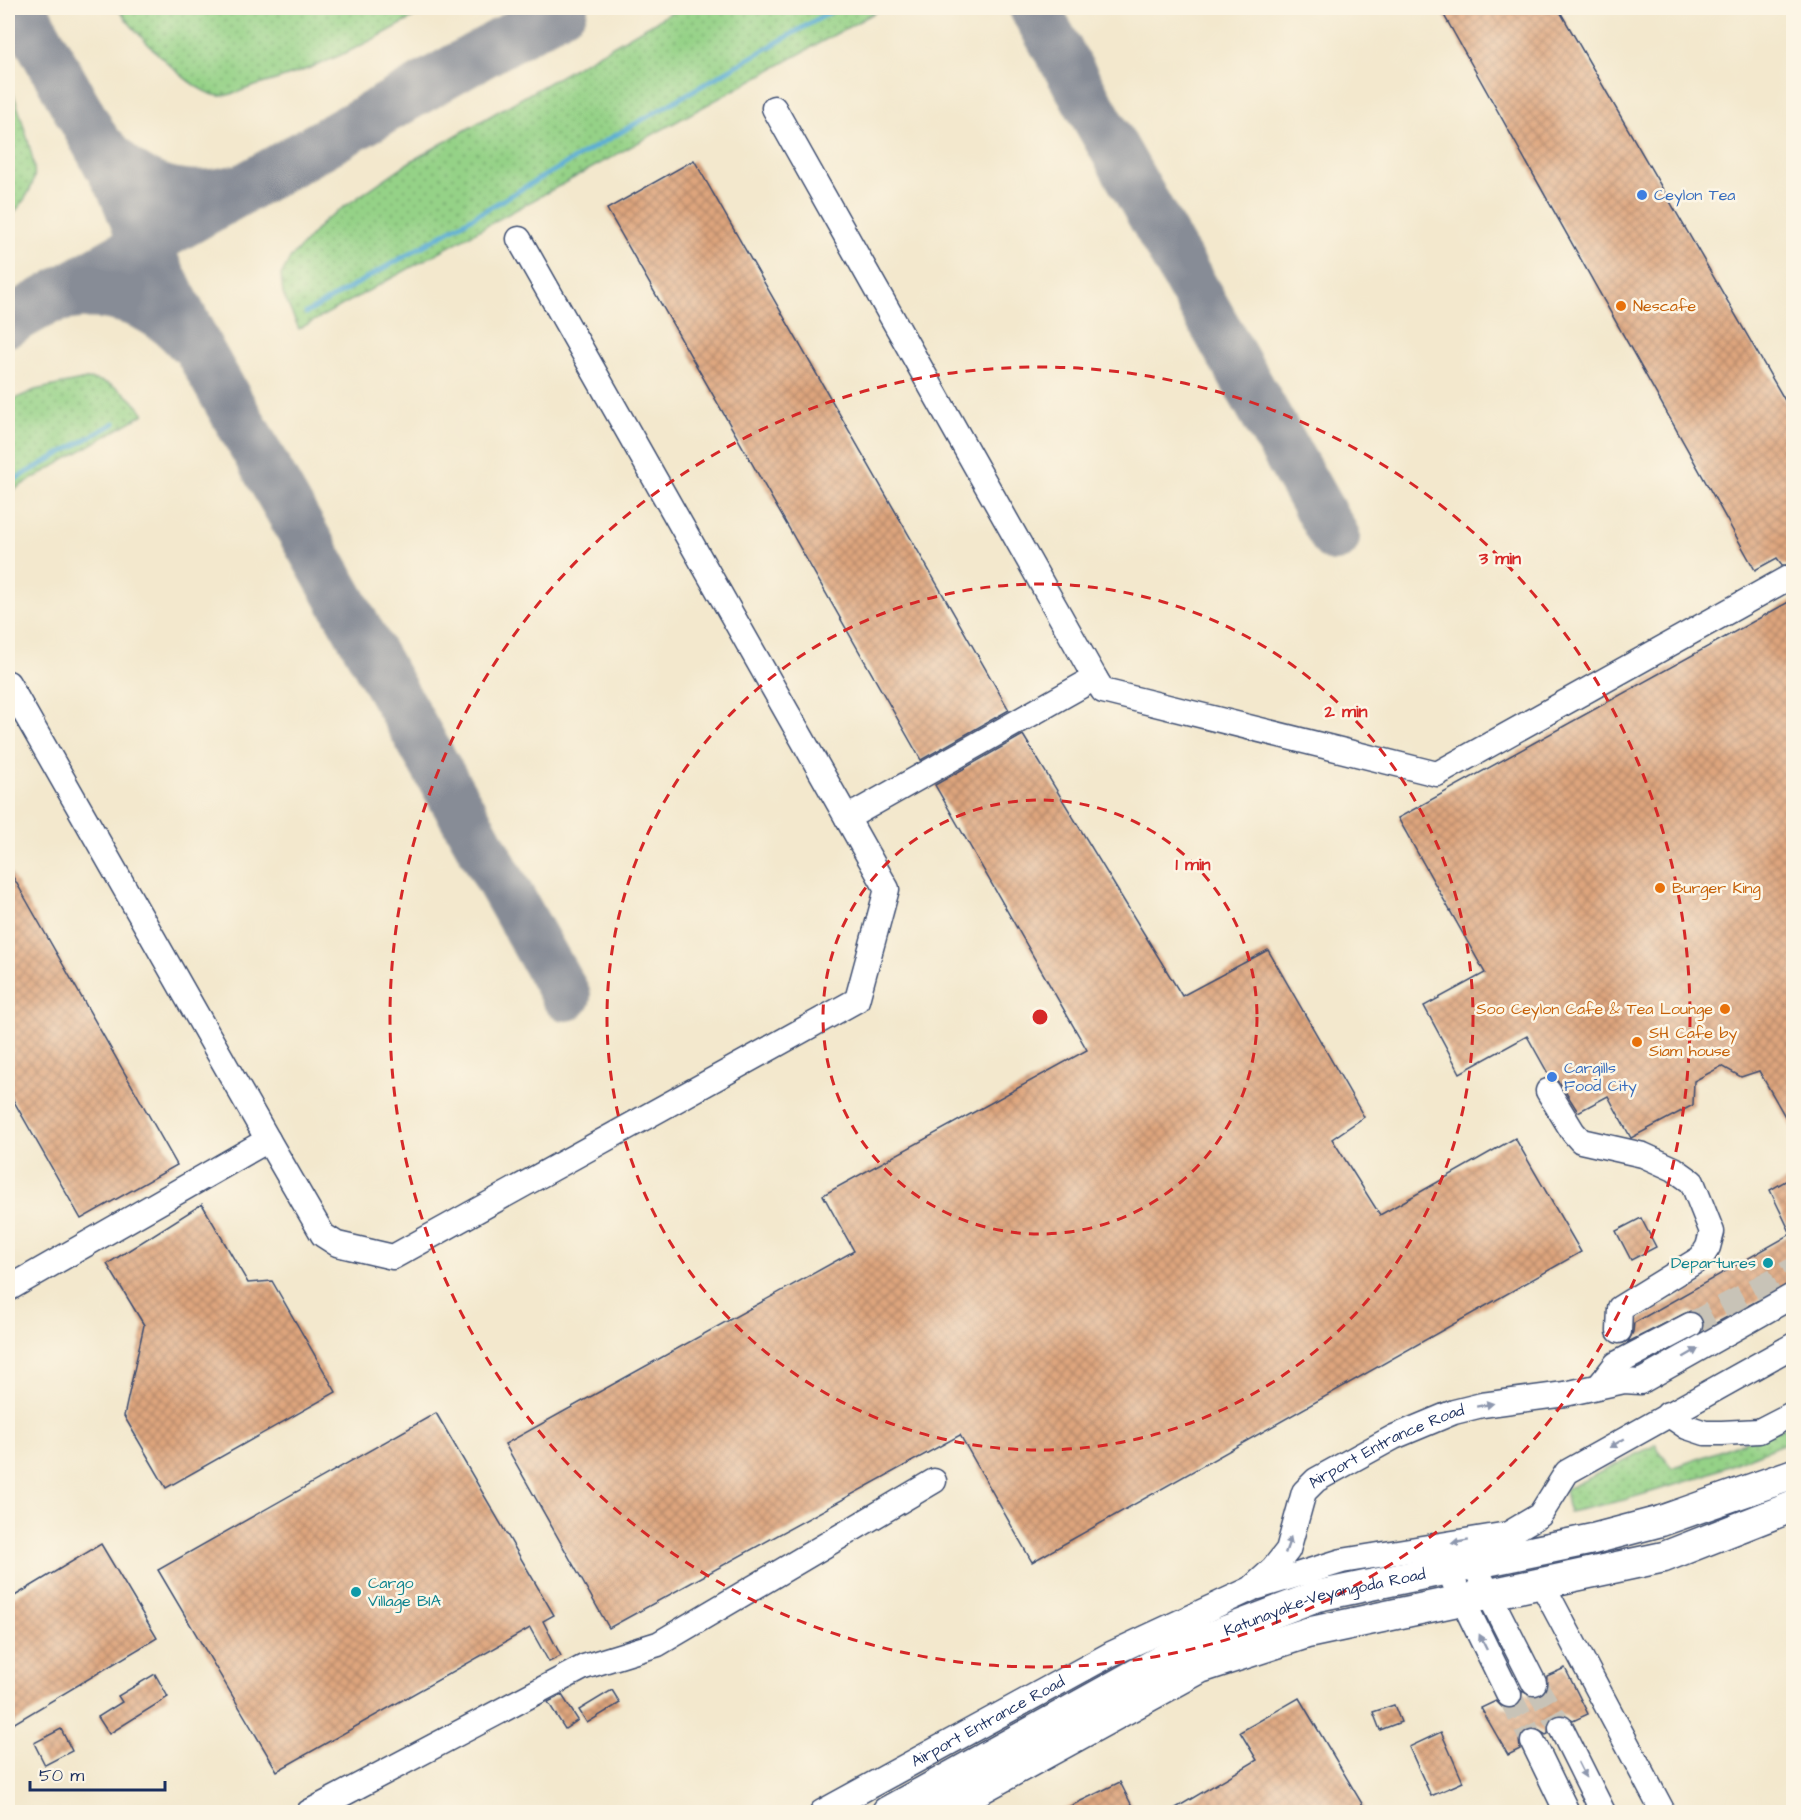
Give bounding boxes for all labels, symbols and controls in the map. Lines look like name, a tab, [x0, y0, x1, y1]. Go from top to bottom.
place label: Ceylon Tea	[1654, 184, 1735, 207]
marker: Ceylon Tea	[1635, 188, 1649, 202]
place label: Nescafe	[1633, 295, 1696, 317]
marker: Nescafe	[1614, 299, 1628, 313]
text: 3 min	[1478, 546, 1521, 571]
text: 2 min	[1323, 699, 1368, 724]
text: 1 min	[1175, 852, 1211, 877]
place label: Burger King	[1672, 877, 1761, 900]
marker: Burger King	[1653, 881, 1667, 895]
place label: Soo Ceylon Cafe & Tea Lounge	[1476, 998, 1713, 1021]
marker: Soo Ceylon Cafe & Tea Lounge	[1718, 1002, 1732, 1016]
centre of rings	[1030, 1007, 1050, 1027]
place label: SH Cafe by Siam house	[1649, 1022, 1737, 1062]
marker: SH Cafe by Siam house	[1630, 1035, 1644, 1049]
place label: Cargills Food City	[1564, 1057, 1637, 1098]
marker: Cargills Food City	[1545, 1070, 1559, 1084]
place label: Departures	[1671, 1252, 1756, 1274]
marker: Departures	[1761, 1256, 1775, 1270]
one-way arrow	[1683, 1348, 1700, 1358]
street label: Airport Entrance Road	[1303, 1399, 1466, 1493]
one-way arrow	[1475, 1400, 1494, 1409]
one-way arrow	[1609, 1437, 1625, 1448]
one-way arrow	[1284, 1536, 1293, 1554]
one-way arrow	[1450, 1538, 1469, 1547]
street label: Katunayake-Veyangoda Road	[1221, 1563, 1427, 1642]
place label: Cargo Village BIA	[368, 1572, 441, 1613]
marker: Cargo Village BIA	[349, 1585, 363, 1599]
one-way arrow	[1479, 1634, 1488, 1651]
street label: Airport Entrance Road	[907, 1670, 1069, 1772]
scale bar	[30, 1754, 165, 1792]
one-way arrow	[1576, 1761, 1586, 1779]
text: 50 m	[39, 1763, 84, 1788]

